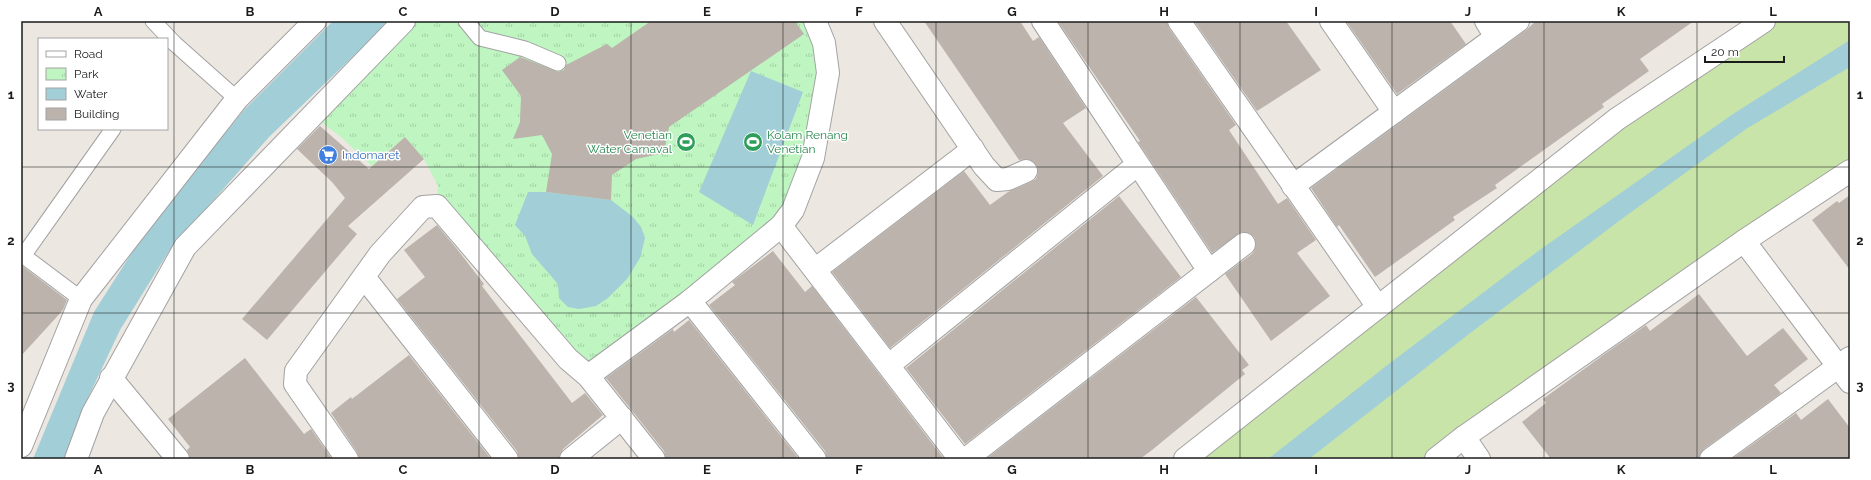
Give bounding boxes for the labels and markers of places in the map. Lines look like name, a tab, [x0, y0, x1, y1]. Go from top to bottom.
place label: Venetian Water Carnaval	[587, 128, 673, 156]
place label: Kolam Renang Venetian	[767, 128, 848, 156]
sports icon: Venetian Water Carnaval	[675, 131, 697, 153]
sports icon: Kolam Renang Venetian	[742, 131, 764, 153]
supermarket icon: Indomaret	[317, 144, 339, 166]
place label: Indomaret	[342, 148, 399, 162]

